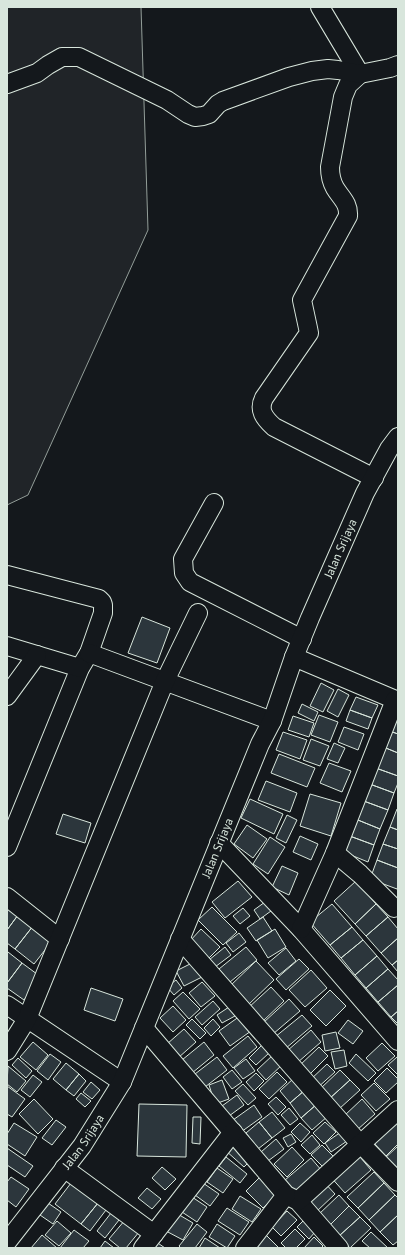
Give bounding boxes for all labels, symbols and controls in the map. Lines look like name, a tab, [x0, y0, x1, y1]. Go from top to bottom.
street label: Jalan Srijaya	[320, 516, 360, 581]
street label: Jalan Srijaya	[198, 816, 236, 881]
street label: Jalan Srijaya	[58, 1111, 107, 1173]

